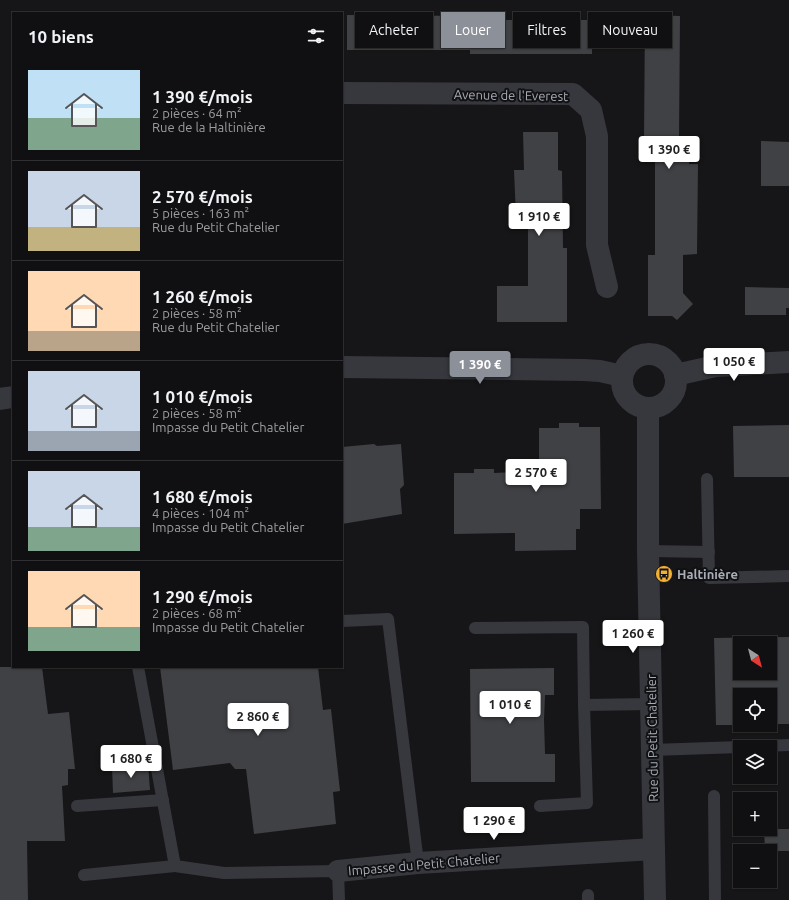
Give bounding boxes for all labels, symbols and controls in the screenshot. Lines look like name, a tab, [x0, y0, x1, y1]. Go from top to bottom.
chip: Acheter	[355, 12, 433, 48]
chip: Louer	[441, 12, 505, 48]
chip: Filtres	[513, 12, 580, 48]
chip: Nouveau	[588, 12, 672, 48]
icon: filters	[305, 25, 327, 47]
text: 10 biens	[28, 27, 94, 46]
icon: home	[60, 86, 108, 134]
text: 1 390 €/mois	[152, 87, 253, 106]
street label: Avenue de l'Everest	[454, 87, 568, 103]
text: 2 pièces · 64 m²	[152, 106, 242, 120]
text: Rue de la Haltinière	[152, 120, 266, 134]
pin: 1 390 €	[632, 136, 706, 170]
text: 1 390 €	[648, 142, 690, 156]
icon: home	[60, 187, 108, 235]
text: 2 570 €/mois	[152, 187, 253, 206]
pin: 1 910 €	[502, 203, 576, 237]
text: 5 pièces · 163 m²	[152, 206, 249, 220]
text: 1 910 €	[518, 209, 560, 223]
text: Rue du Petit Chatelier	[152, 220, 280, 234]
icon: home	[60, 287, 108, 335]
text: 1 260 €/mois	[152, 287, 253, 306]
text: 2 pièces · 58 m²	[152, 306, 242, 320]
text: Rue du Petit Chatelier	[152, 320, 280, 334]
pin: 1 050 €	[697, 348, 771, 382]
pin: 1 390 €	[443, 351, 517, 385]
text: 1 050 €	[713, 354, 755, 368]
text: 1 390 €	[459, 357, 501, 371]
icon: home	[60, 387, 108, 435]
text: 1 010 €/mois	[152, 387, 253, 406]
text: 2 pièces · 58 m²	[152, 406, 242, 420]
text: Impasse du Petit Chatelier	[152, 420, 304, 434]
pin: 2 570 €	[499, 459, 573, 493]
text: 2 570 €	[515, 465, 557, 479]
icon: home	[60, 487, 108, 535]
text: 1 680 €/mois	[152, 487, 253, 506]
text: 4 pièces · 104 m²	[152, 506, 249, 520]
text: Impasse du Petit Chatelier	[152, 520, 304, 534]
bus stop icon: Haltinière	[654, 564, 674, 584]
place label: Haltinière	[677, 567, 738, 581]
icon: home	[60, 587, 108, 635]
text: 1 290 €/mois	[152, 587, 253, 606]
text: 2 pièces · 68 m²	[152, 606, 242, 620]
text: Impasse du Petit Chatelier	[152, 620, 304, 634]
pin: 1 260 €	[596, 620, 670, 654]
text: 1 260 €	[612, 626, 654, 640]
north arrow	[733, 636, 777, 680]
map controls	[733, 636, 777, 888]
street label: Rue du Petit Chatelier	[644, 674, 660, 802]
button: locate	[733, 688, 777, 732]
pin: 1 010 €	[473, 691, 547, 725]
text: 1 010 €	[489, 697, 531, 711]
pin: 2 860 €	[221, 703, 295, 737]
text: 2 860 €	[237, 709, 279, 723]
button: layers	[733, 740, 777, 784]
pin: 1 680 €	[94, 745, 168, 779]
text: 1 680 €	[110, 751, 152, 765]
button: +	[733, 792, 777, 836]
pin: 1 290 €	[457, 807, 531, 841]
text: 1 290 €	[473, 813, 515, 827]
button: −	[733, 844, 777, 888]
street label: Impasse du Petit Chatelier	[348, 850, 501, 878]

